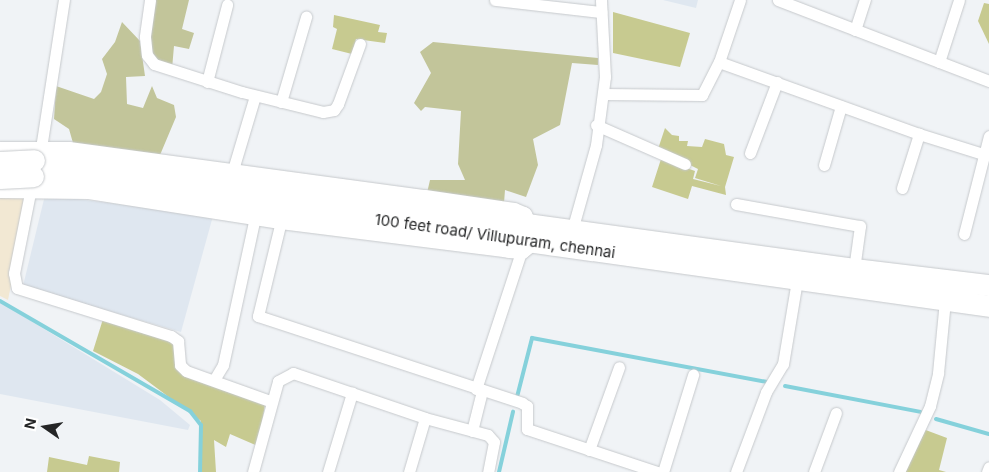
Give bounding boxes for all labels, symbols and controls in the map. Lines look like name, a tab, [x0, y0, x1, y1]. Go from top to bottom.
street label: 100 feet road/ Villupuram, chennai	[374, 210, 616, 262]
north arrow	[20, 402, 70, 452]
text: N	[20, 416, 39, 431]

